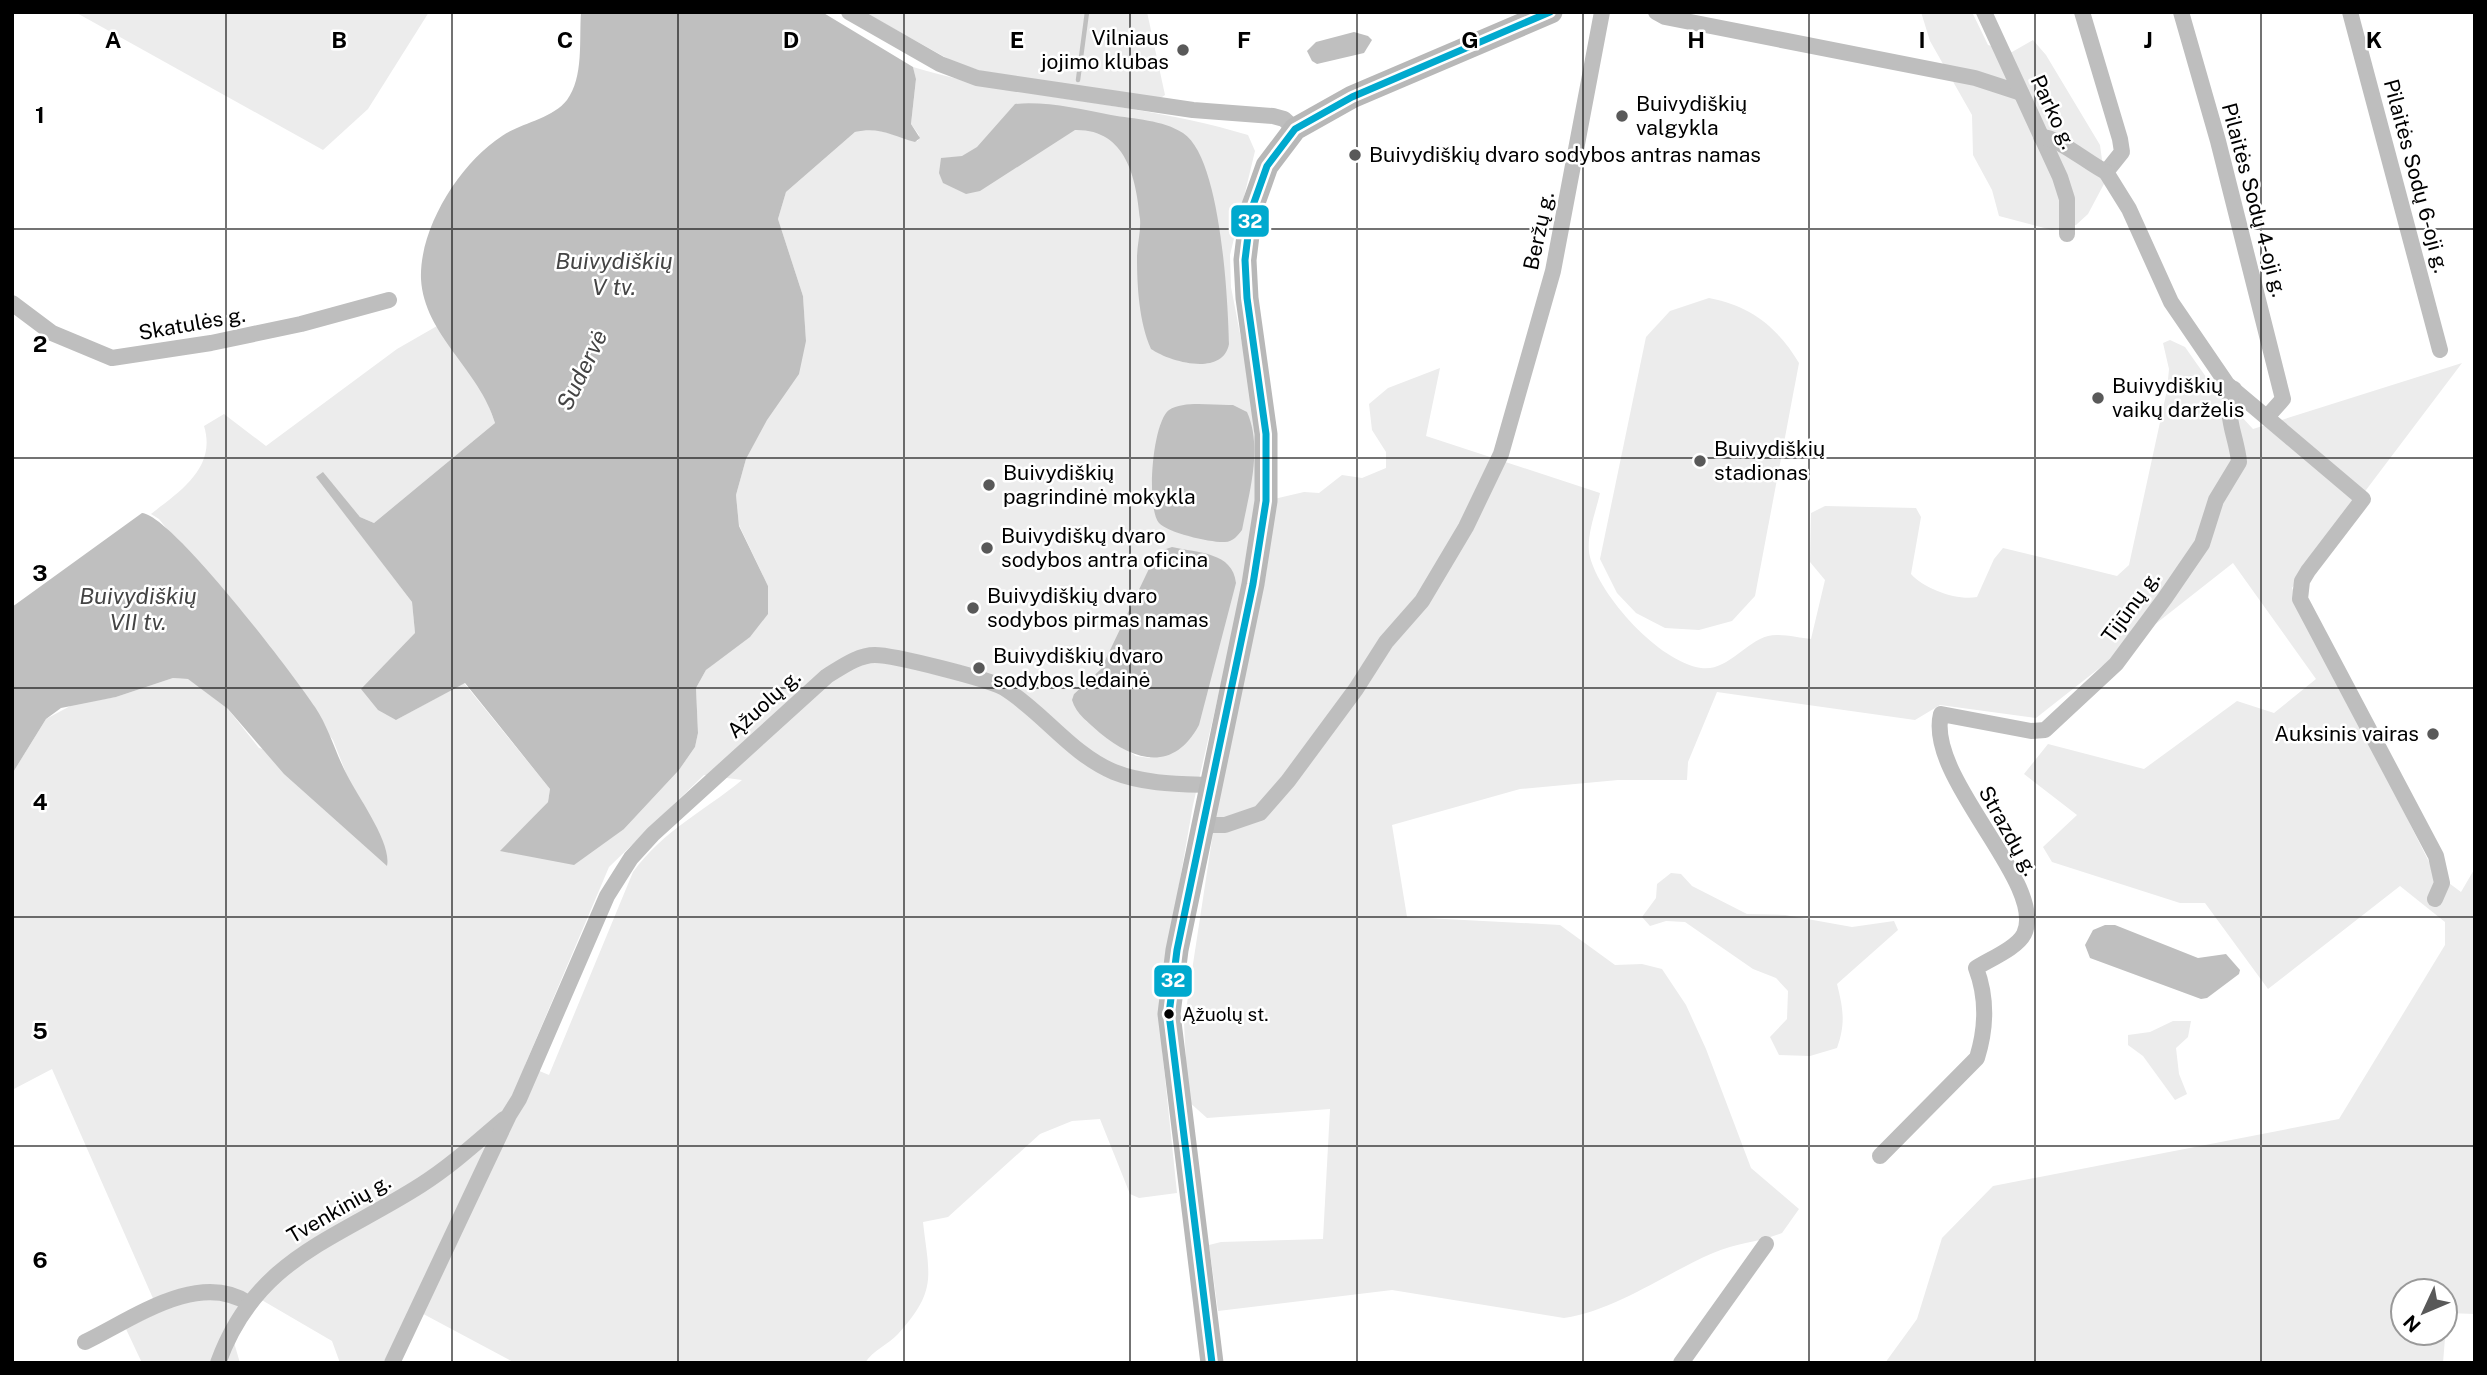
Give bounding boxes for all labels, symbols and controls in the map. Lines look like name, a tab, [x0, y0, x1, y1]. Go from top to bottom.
place label: Vilniaus jojimo klubas	[1040, 25, 1169, 74]
text: A	[105, 26, 122, 53]
text: B	[331, 26, 347, 53]
text: C	[557, 26, 573, 53]
text: D	[783, 26, 799, 53]
text: E	[1010, 26, 1024, 53]
text: F	[1237, 26, 1251, 53]
text: G	[1461, 26, 1479, 53]
text: H	[1687, 26, 1705, 53]
text: I	[1918, 26, 1926, 53]
text: J	[2143, 26, 2153, 53]
text: K	[2366, 26, 2382, 53]
marker: Vilniaus jojimo klubas	[1175, 42, 1191, 58]
street label: Parko g.	[2025, 71, 2081, 153]
street label: Pilaitės Sodų 6-oji g.	[2379, 76, 2454, 276]
place label: Buivydiškių valgykla	[1636, 91, 1747, 140]
street label: Pilaitės Sodų 4-oji g.	[2217, 100, 2292, 300]
text: 1	[35, 101, 45, 128]
marker: Buivydiškių valgykla	[1614, 108, 1630, 124]
place label: Buivydiškių dvaro sodybos antras namas	[1369, 142, 1761, 167]
marker: Buivydiškių dvaro sodybos antras namas	[1347, 147, 1363, 163]
street label: Beržų g.	[1518, 189, 1559, 272]
line badge: 32	[1230, 204, 1270, 238]
text: 32	[1238, 210, 1262, 232]
water label: Buivydiškių V tv.	[555, 247, 673, 300]
street label: Skatulės g.	[136, 302, 247, 345]
water label: Sudervė	[551, 325, 613, 414]
text: 2	[33, 330, 47, 357]
place label: Buivydiškių vaikų darželis	[2112, 373, 2244, 422]
marker: Buivydiškių vaikų darželis	[2090, 390, 2106, 406]
place label: Buivydiškių stadionas	[1714, 436, 1825, 485]
marker: Buivydiškių stadionas	[1692, 453, 1708, 469]
place label: Buivydiškių pagrindinė mokykla	[1003, 460, 1196, 509]
marker: Buivydiškių pagrindinė mokykla	[981, 477, 997, 493]
place label: Buivydiškų dvaro sodybos antra oficina	[1001, 523, 1208, 572]
marker: Buivydiškų dvaro sodybos antra oficina	[979, 540, 995, 556]
text: 3	[32, 559, 48, 586]
street label: Tijūnų g.	[2096, 566, 2165, 648]
water label: Buivydiškių VII tv.	[79, 582, 197, 635]
place label: Buivydiškių dvaro sodybos pirmas namas	[987, 583, 1209, 632]
marker: Buivydiškių dvaro sodybos pirmas namas	[965, 600, 981, 616]
place label: Buivydiškių dvaro sodybos ledainė	[993, 643, 1163, 692]
marker: Buivydiškių dvaro sodybos ledainė	[971, 660, 987, 676]
street label: Ąžuolų g.	[722, 664, 806, 743]
place label: Auksinis vairas	[2274, 721, 2419, 746]
marker: Auksinis vairas	[2425, 726, 2441, 742]
street label: Strazdų g.	[1974, 781, 2043, 880]
text: 4	[32, 788, 48, 815]
line badge: 32	[1153, 964, 1193, 998]
text: 32	[1161, 969, 1185, 991]
place label: Ąžuolų st.	[1182, 1003, 1269, 1025]
marker: Ąžuolų st.	[1162, 1007, 1176, 1021]
text: 5	[32, 1017, 48, 1044]
street label: Tvenkinių g.	[282, 1169, 395, 1248]
text: 6	[32, 1246, 48, 1273]
north arrow	[2389, 1277, 2459, 1347]
text: N	[2399, 1311, 2425, 1337]

